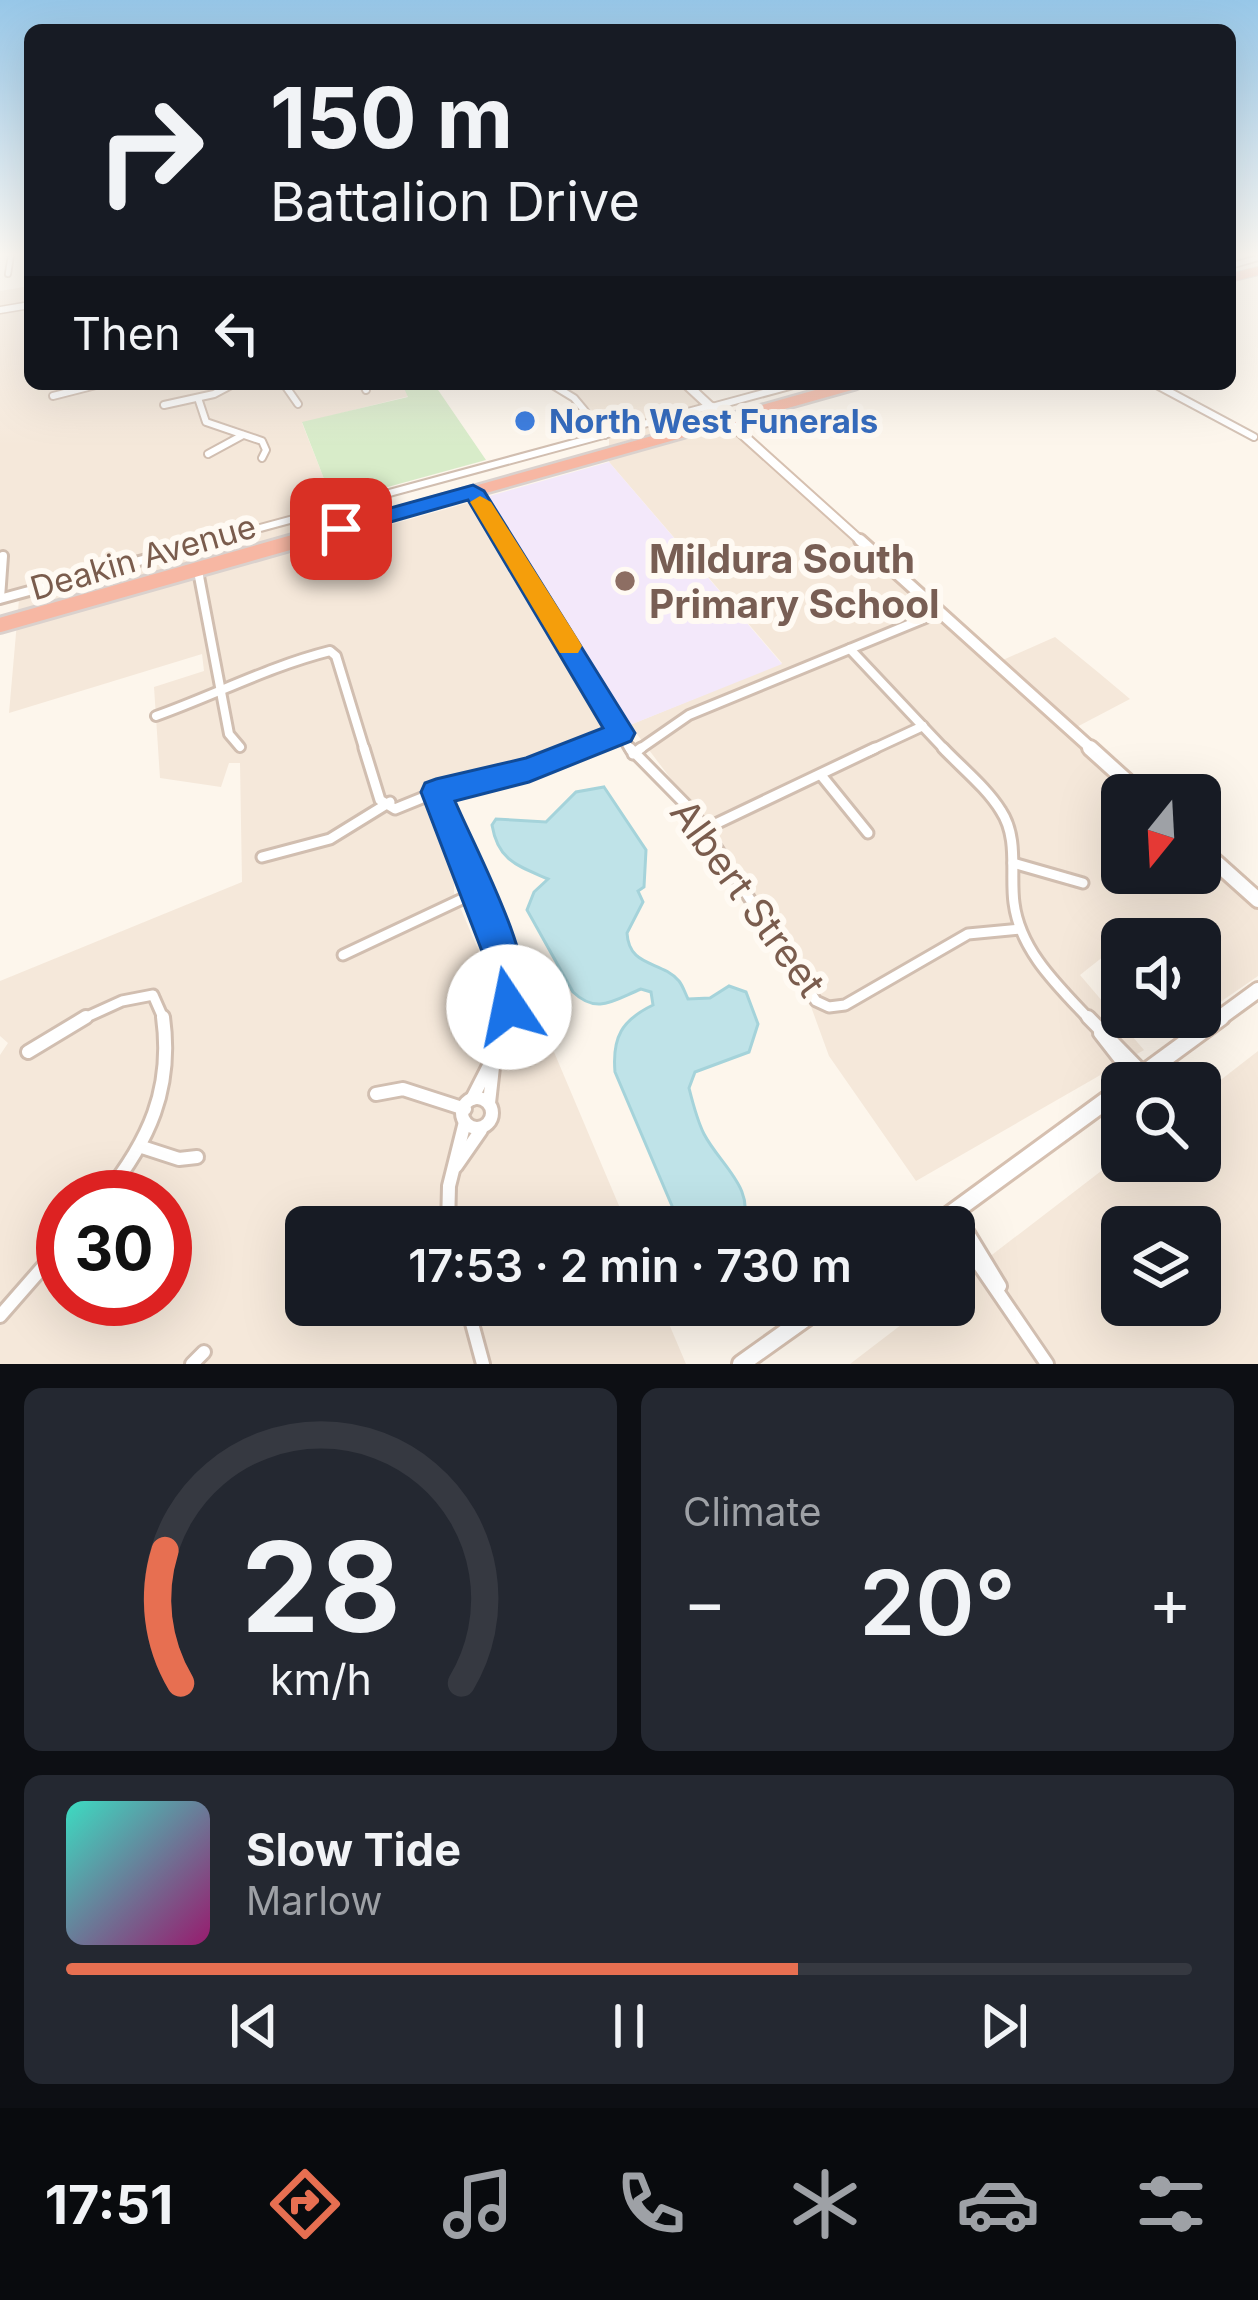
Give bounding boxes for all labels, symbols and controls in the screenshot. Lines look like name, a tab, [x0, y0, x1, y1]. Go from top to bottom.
text: 150 m	[270, 67, 513, 168]
icon: right	[72, 72, 228, 228]
text: Battalion Drive	[270, 169, 640, 234]
icon: left	[204, 300, 270, 366]
text: Then	[72, 306, 180, 361]
place label: North West Funerals	[549, 401, 878, 441]
marker: North West Funerals	[512, 408, 538, 434]
pin	[290, 478, 392, 580]
icon: arrive	[308, 496, 374, 562]
street label: Deakin Avenue	[26, 506, 260, 608]
place label: Mildura South Primary School	[649, 535, 940, 627]
marker: Mildura South Primary School	[612, 568, 638, 594]
north arrow	[1101, 774, 1221, 894]
map controls	[1101, 774, 1221, 1326]
street label: Albert Street	[661, 790, 836, 1005]
button: sound	[1101, 918, 1221, 1038]
position arrow	[446, 944, 572, 1070]
button: search	[1101, 1062, 1221, 1182]
speed limit sign: 30	[36, 1170, 192, 1326]
button: layers	[1101, 1206, 1221, 1326]
text: 17:53 · 2 min · 730 m	[408, 1238, 852, 1293]
text: Climate	[683, 1488, 822, 1535]
text: 28	[241, 1511, 400, 1662]
text: 20°	[859, 1548, 1016, 1657]
text: −	[683, 1562, 727, 1642]
text: +	[1148, 1562, 1192, 1642]
text: km/h	[270, 1652, 371, 1704]
text: Slow Tide	[246, 1822, 461, 1877]
text: Marlow	[246, 1877, 382, 1924]
icon: previous	[221, 1993, 287, 2059]
icon: pause	[596, 1993, 662, 2059]
icon: next	[971, 1993, 1037, 2059]
icon: directions	[263, 2162, 347, 2246]
icon: music	[436, 2162, 520, 2246]
icon: phone	[609, 2162, 693, 2246]
icon: climate	[783, 2162, 867, 2246]
icon: car	[956, 2162, 1040, 2246]
icon: filters	[1129, 2162, 1213, 2246]
text: 17:51	[45, 2172, 173, 2237]

